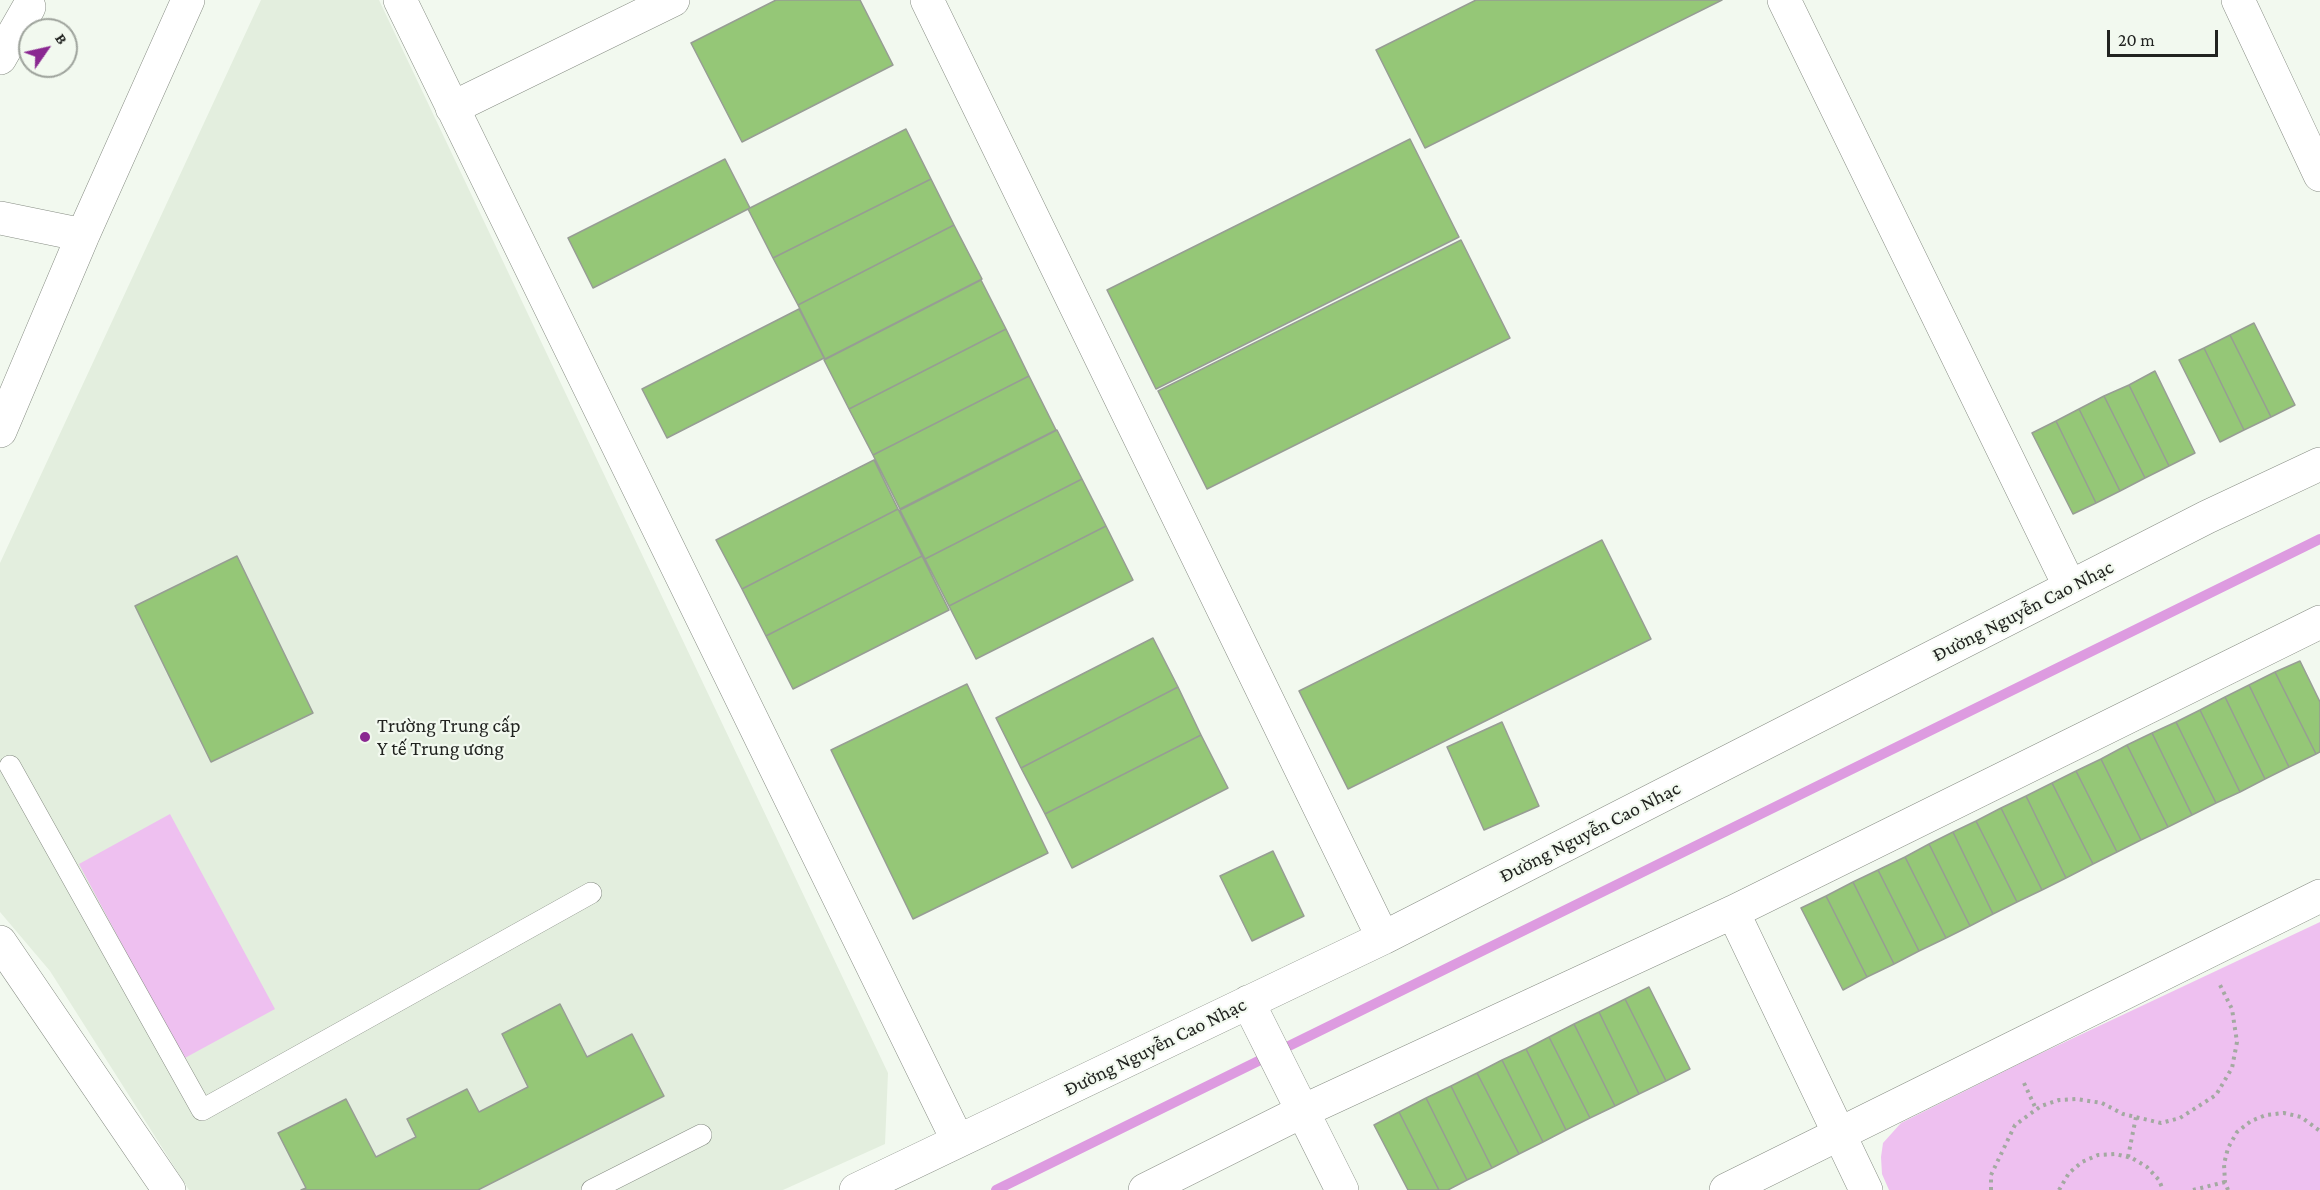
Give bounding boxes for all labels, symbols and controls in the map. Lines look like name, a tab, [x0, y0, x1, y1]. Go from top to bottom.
north arrow	[18, 18, 78, 78]
scale bar	[2110, 18, 2221, 56]
text: B	[52, 30, 71, 47]
text: 20 m	[2118, 30, 2155, 50]
street label: Đường Nguyễn Cao Nhạc	[1929, 555, 2117, 667]
place label: Trường Trung cấp Y tế Trung ương	[377, 714, 520, 761]
marker: Trường Trung cấp Y tế Trung ương	[358, 730, 372, 744]
street label: Đường Nguyễn Cao Nhạc	[1496, 776, 1684, 888]
street label: Đường Nguyễn Cao Nhạc	[1060, 992, 1250, 1102]

